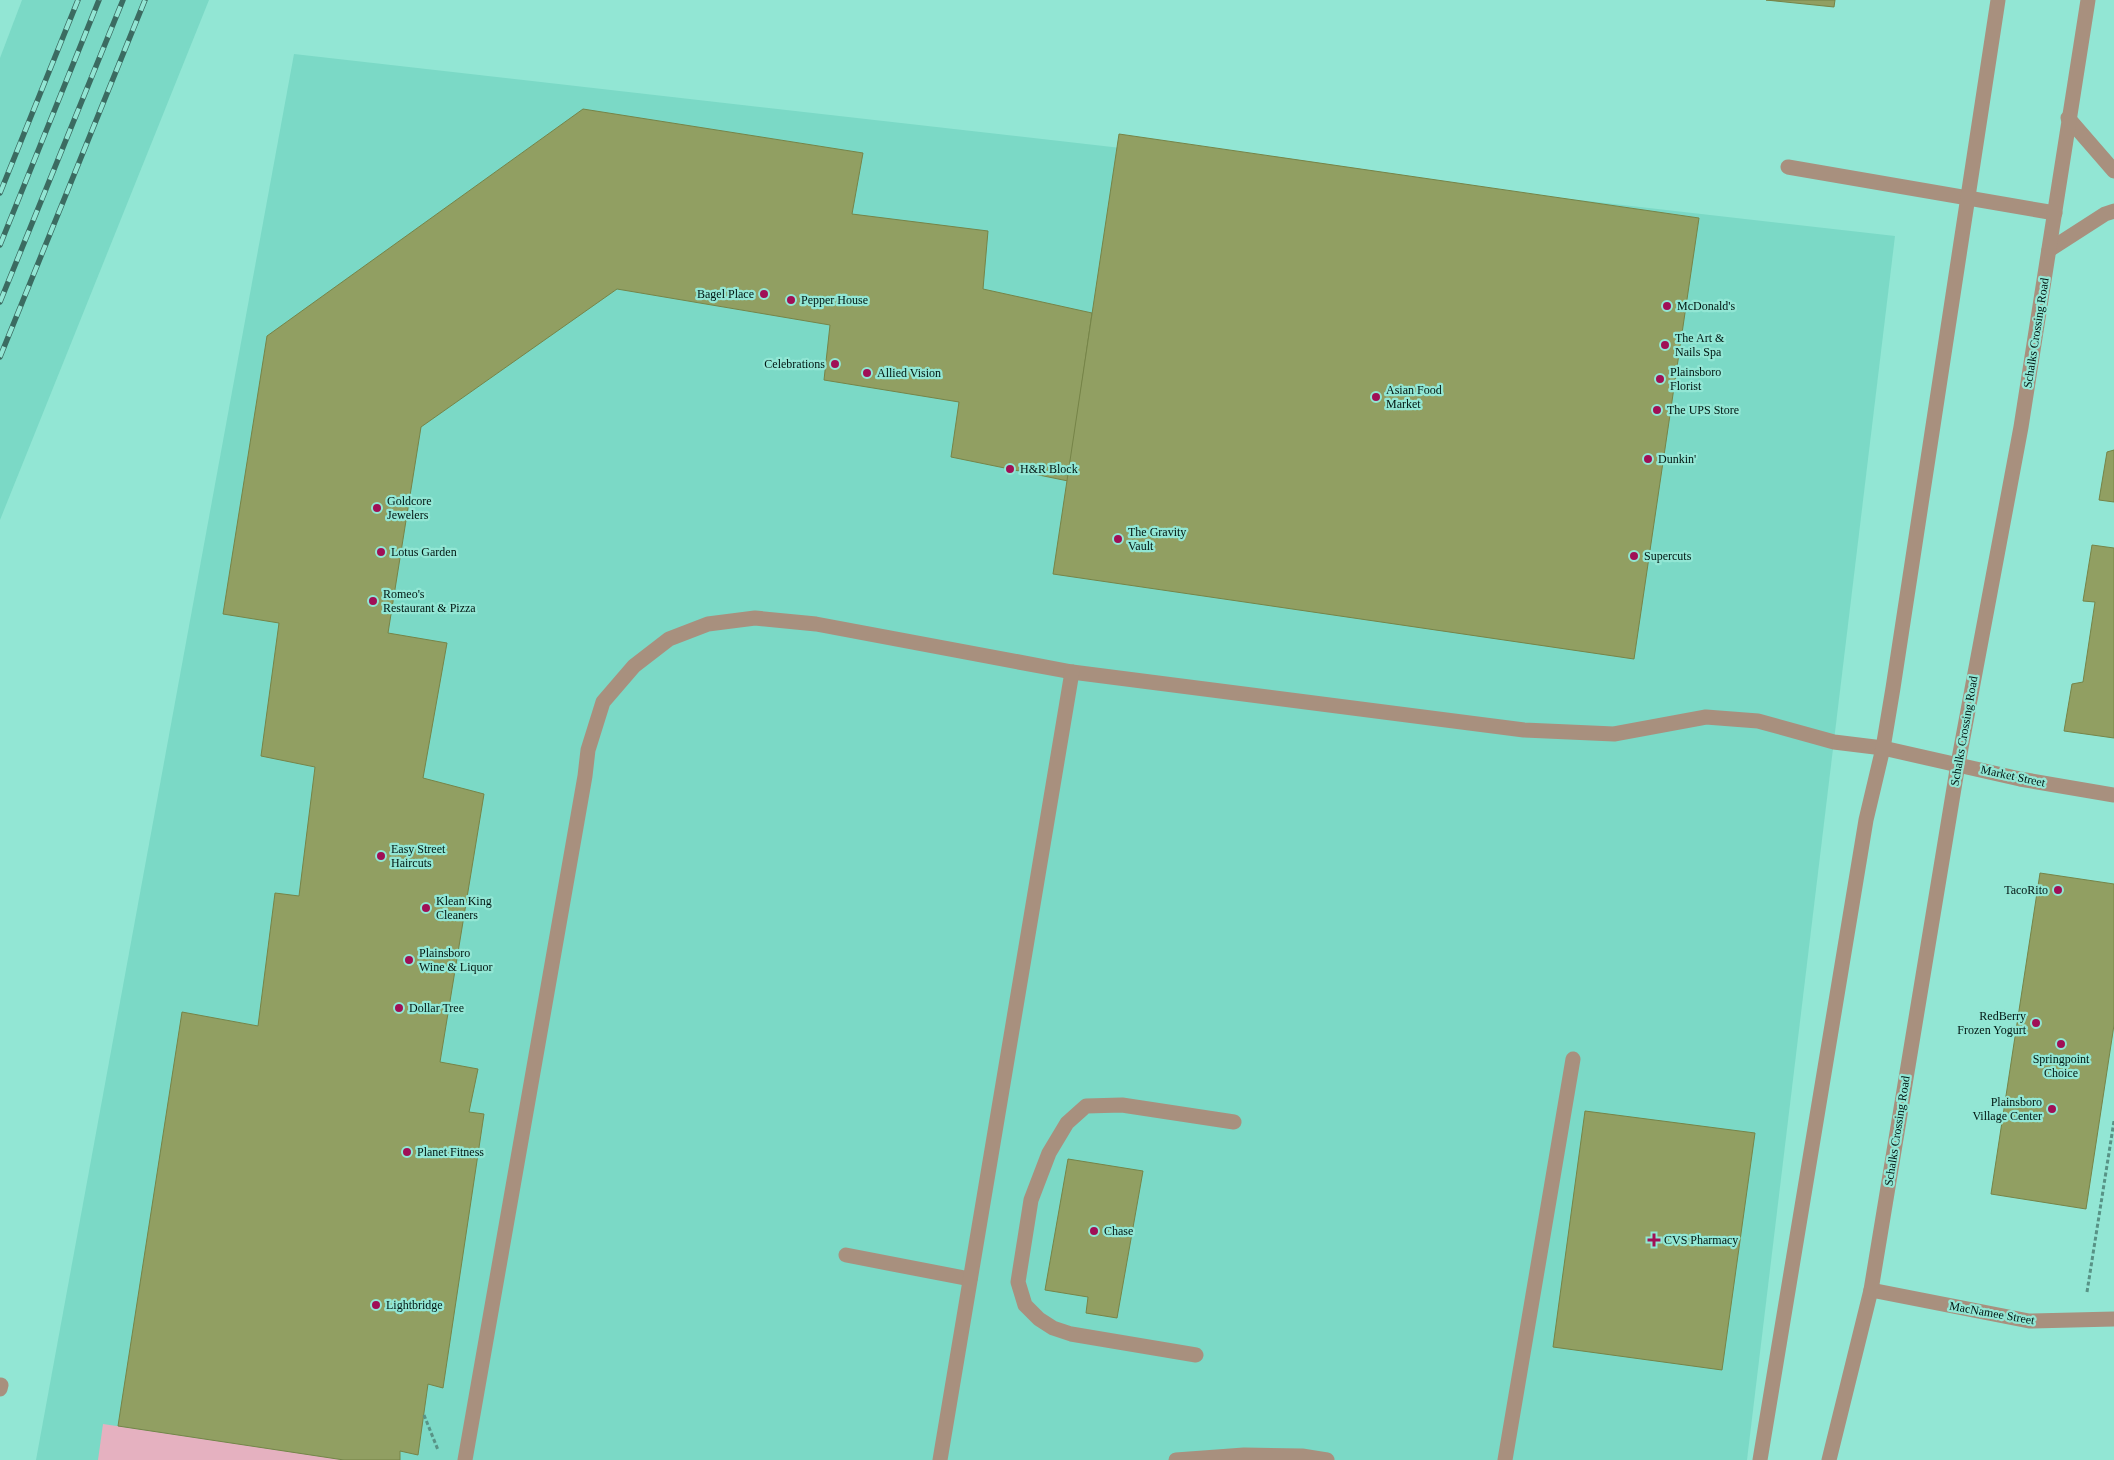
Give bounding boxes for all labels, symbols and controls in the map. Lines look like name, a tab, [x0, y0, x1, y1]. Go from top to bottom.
street label: Schalks Crossing Road	[2020, 277, 2052, 389]
place label: Bagel Place	[697, 287, 754, 301]
marker: Bagel Place	[758, 288, 770, 300]
place label: Pepper House	[801, 293, 868, 307]
marker: Pepper House	[785, 294, 797, 306]
place label: McDonald's	[1677, 299, 1735, 313]
marker: McDonald's	[1661, 300, 1673, 312]
place label: The Art & Nails Spa	[1675, 331, 1725, 359]
marker: The Art & Nails Spa	[1659, 339, 1671, 351]
place label: Celebrations	[764, 357, 825, 371]
marker: Celebrations	[829, 358, 841, 370]
place label: Plainsboro Florist	[1670, 365, 1721, 393]
place label: Allied Vision	[877, 366, 941, 380]
marker: Allied Vision	[861, 367, 873, 379]
marker: Plainsboro Florist	[1654, 373, 1666, 385]
place label: Asian Food Market	[1386, 383, 1442, 411]
marker: Asian Food Market	[1370, 391, 1382, 403]
place label: The UPS Store	[1667, 403, 1739, 417]
marker: The UPS Store	[1651, 404, 1663, 416]
place label: Dunkin'	[1658, 452, 1696, 466]
marker: Dunkin'	[1642, 453, 1654, 465]
place label: H&R Block	[1020, 462, 1078, 476]
marker: H&R Block	[1004, 463, 1016, 475]
place label: Goldcore Jewelers	[387, 494, 432, 522]
marker: Goldcore Jewelers	[371, 502, 383, 514]
place label: The Gravity Vault	[1128, 525, 1186, 553]
marker: The Gravity Vault	[1112, 533, 1124, 545]
place label: Lotus Garden	[391, 545, 457, 559]
marker: Lotus Garden	[375, 546, 387, 558]
place label: Supercuts	[1644, 549, 1692, 563]
marker: Supercuts	[1628, 550, 1640, 562]
place label: Romeo's Restaurant & Pizza	[383, 587, 476, 615]
marker: Romeo's Restaurant & Pizza	[367, 595, 379, 607]
street label: Schalks Crossing Road	[1947, 675, 1981, 787]
street label: Market Street	[1979, 762, 2047, 790]
place label: Easy Street Haircuts	[391, 842, 446, 870]
marker: Easy Street Haircuts	[375, 850, 387, 862]
place label: TacoRito	[2004, 883, 2048, 897]
marker: TacoRito	[2052, 884, 2064, 896]
place label: Klean King Cleaners	[436, 894, 492, 922]
marker: Klean King Cleaners	[420, 902, 432, 914]
place label: Plainsboro Wine & Liquor	[419, 946, 493, 974]
marker: Plainsboro Wine & Liquor	[403, 954, 415, 966]
place label: Dollar Tree	[409, 1001, 464, 1015]
marker: Dollar Tree	[393, 1002, 405, 1014]
place label: RedBerry Frozen Yogurt	[1957, 1009, 2027, 1037]
marker: RedBerry Frozen Yogurt	[2030, 1017, 2042, 1029]
marker: Springpoint Choice	[2055, 1038, 2067, 1050]
place label: Springpoint Choice	[2033, 1052, 2090, 1080]
street label: Schalks Crossing Road	[1881, 1075, 1913, 1187]
place label: Plainsboro Village Center	[1972, 1095, 2042, 1123]
marker: Plainsboro Village Center	[2046, 1103, 2058, 1115]
place label: Planet Fitness	[417, 1145, 484, 1159]
marker: Planet Fitness	[401, 1146, 413, 1158]
place label: Chase	[1104, 1224, 1133, 1238]
marker: Chase	[1088, 1225, 1100, 1237]
place label: CVS Pharmacy	[1664, 1233, 1738, 1247]
marker: CVS Pharmacy	[1648, 1234, 1660, 1246]
place label: Lightbridge	[386, 1298, 443, 1312]
marker: Lightbridge	[370, 1299, 382, 1311]
street label: MacNamee Street	[1948, 1299, 2036, 1328]

